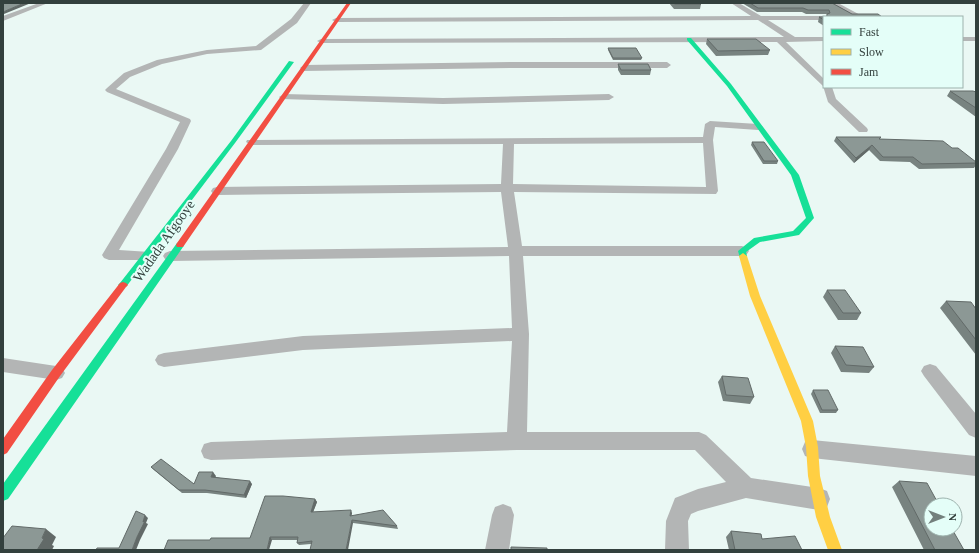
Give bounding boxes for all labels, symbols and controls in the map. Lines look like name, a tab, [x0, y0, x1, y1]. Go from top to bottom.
legend	[823, 16, 963, 88]
text: Fast	[859, 25, 880, 39]
text: Slow	[859, 45, 884, 59]
text: Jam	[859, 65, 879, 79]
street label: Wadada Afgooye	[130, 197, 198, 285]
north arrow	[923, 497, 963, 537]
text: N	[947, 513, 959, 521]

